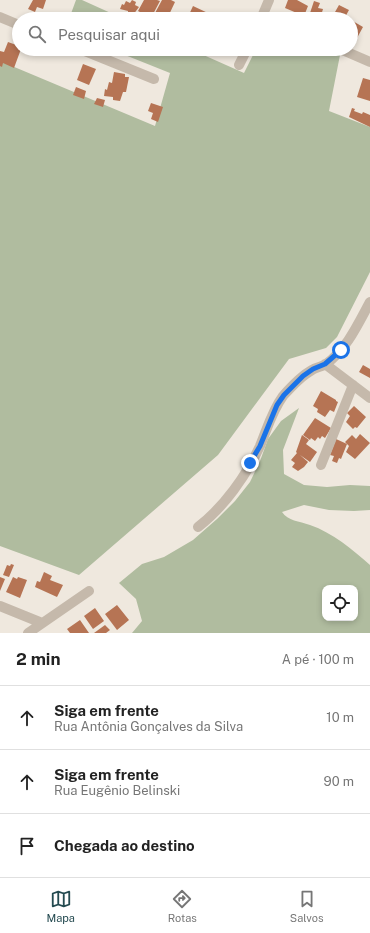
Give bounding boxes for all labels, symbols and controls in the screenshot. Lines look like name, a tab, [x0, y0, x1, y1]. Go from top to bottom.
search box	[12, 12, 358, 56]
icon: search	[26, 23, 48, 45]
text: Pesquisar aqui	[58, 26, 160, 43]
route start	[332, 341, 350, 359]
route end	[241, 454, 259, 472]
map controls	[322, 585, 358, 621]
button: locate	[322, 585, 358, 621]
text: 2 min	[16, 649, 61, 669]
text: A pé · 100 m	[282, 652, 354, 667]
text: Siga em frente	[54, 702, 159, 719]
icon: ahead	[16, 707, 38, 729]
text: 10 m	[326, 710, 354, 725]
text: Rua Antônia Gonçalves da Silva	[54, 719, 243, 734]
text: Siga em frente	[54, 766, 159, 783]
icon: ahead	[16, 771, 38, 793]
text: 90 m	[324, 774, 354, 789]
text: Rua Eugênio Belinski	[54, 783, 180, 798]
icon: arrive	[16, 835, 38, 857]
text: Chegada ao destino	[54, 837, 195, 854]
tab: Mapa	[46, 888, 75, 924]
tab: Rotas	[168, 888, 197, 924]
tab: Salvos	[290, 888, 324, 924]

